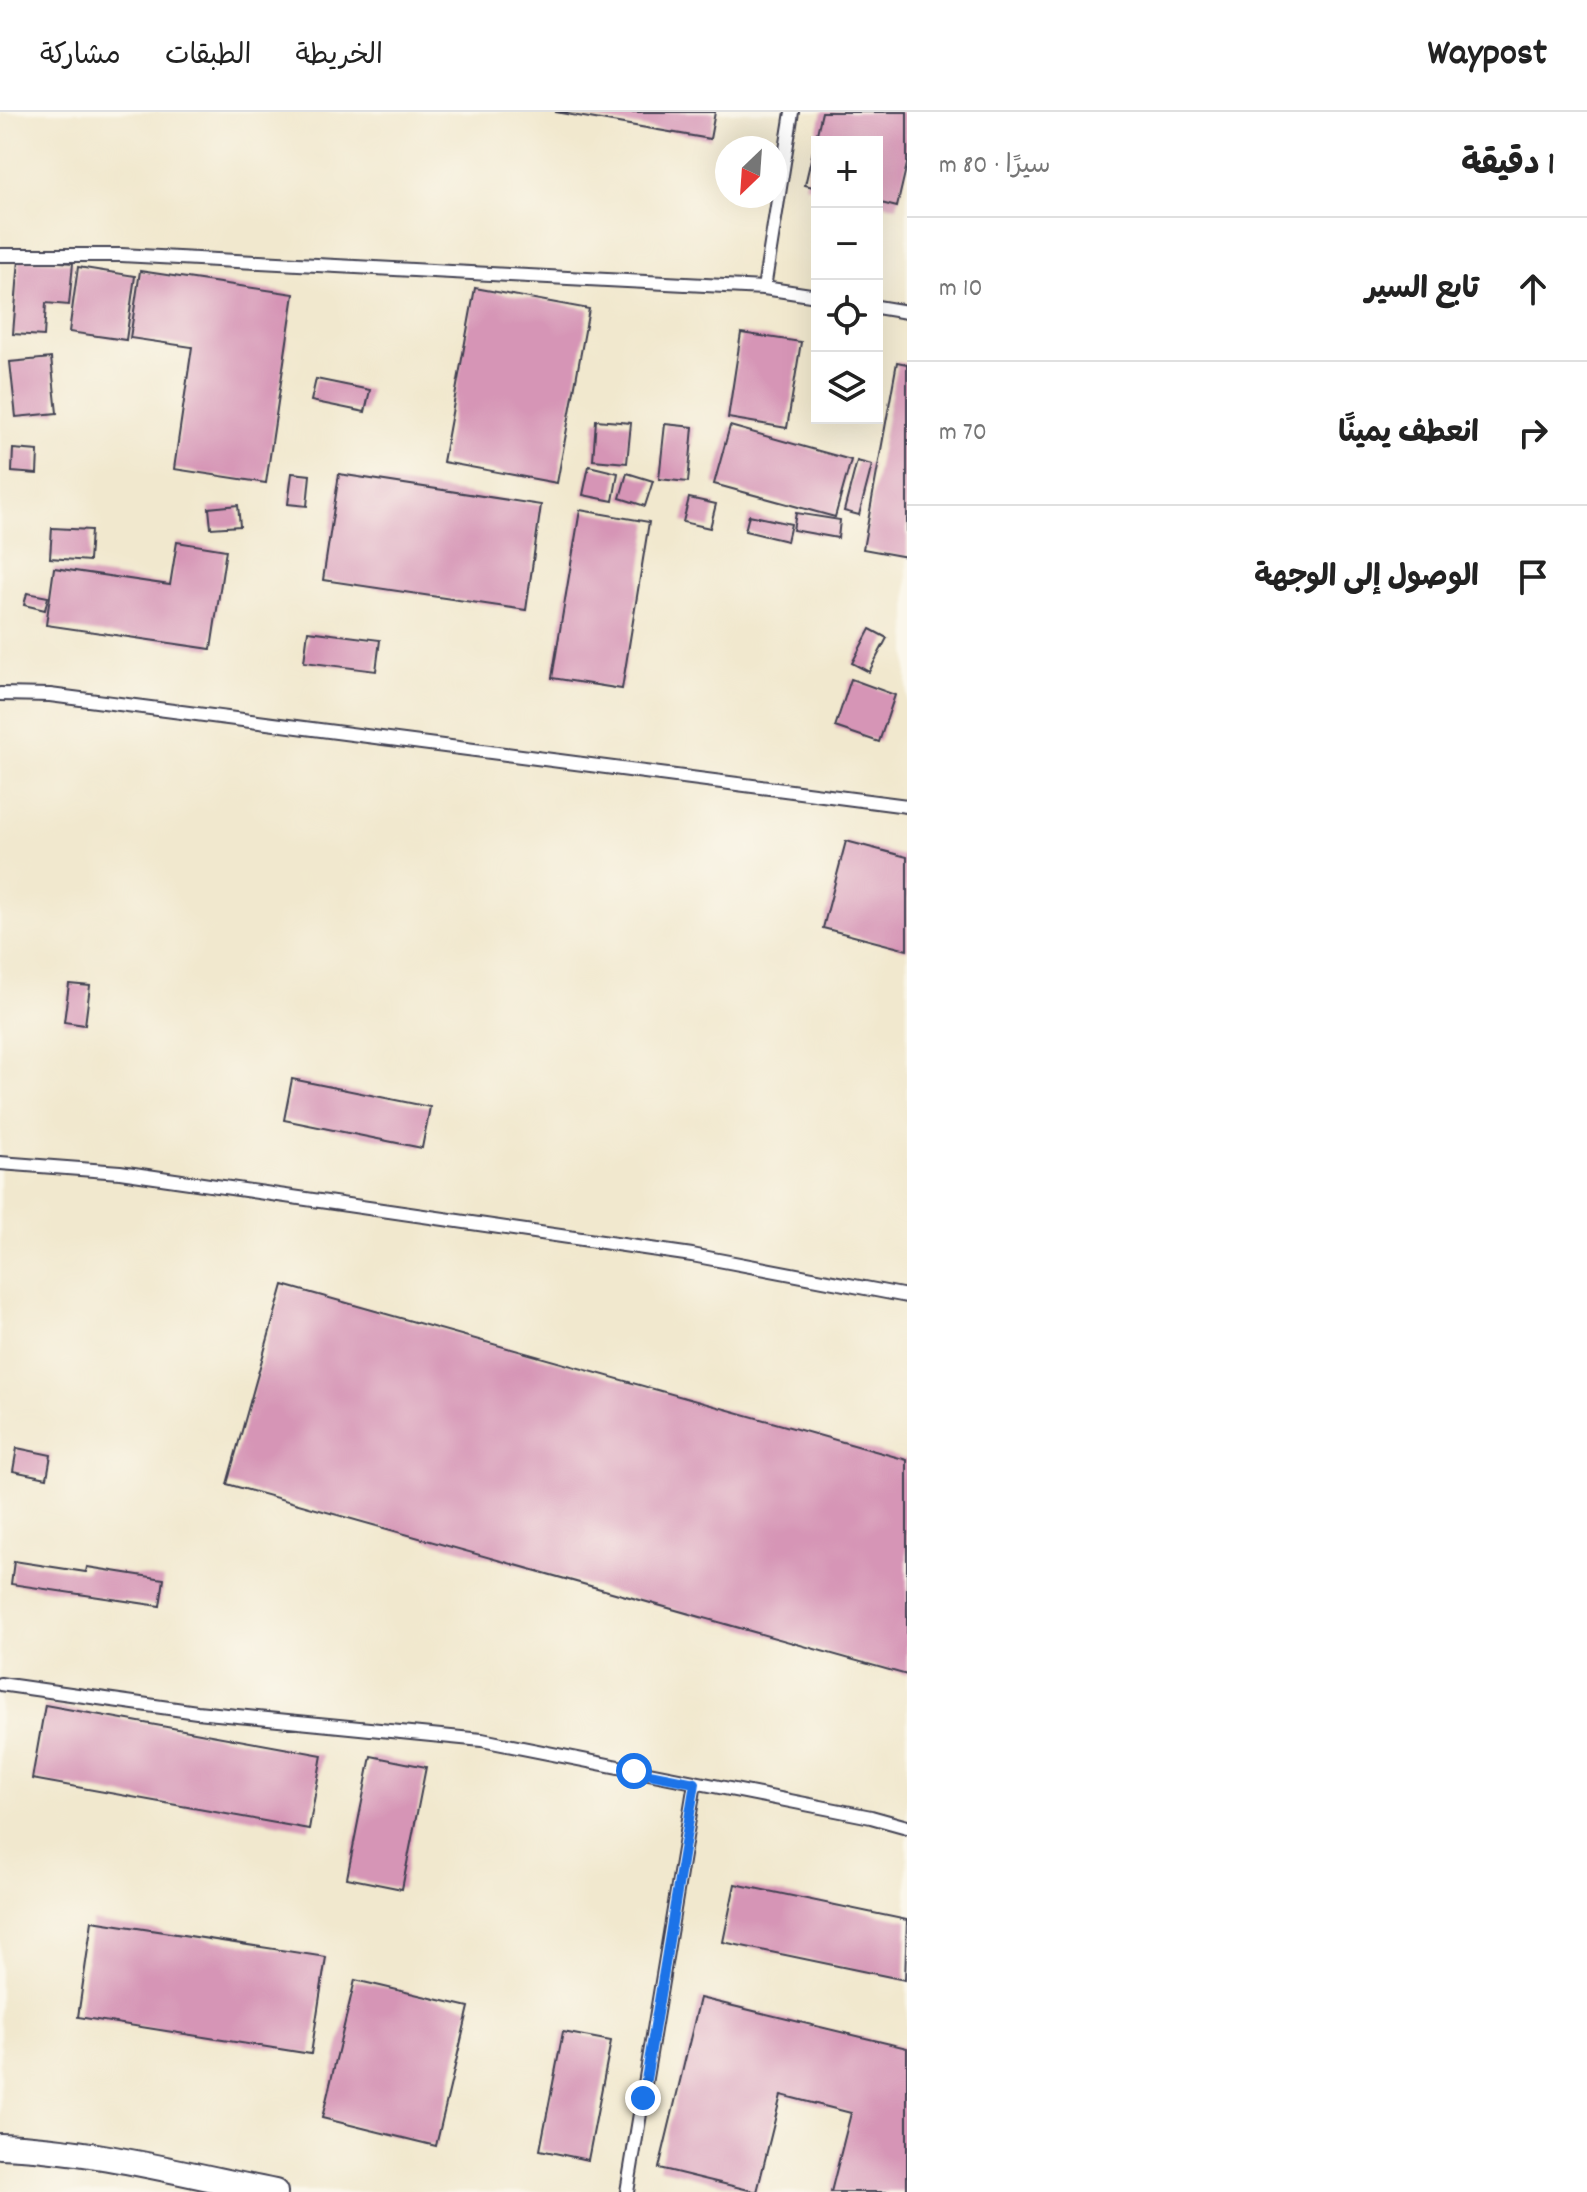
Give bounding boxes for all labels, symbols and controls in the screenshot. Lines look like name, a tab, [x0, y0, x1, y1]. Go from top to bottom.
text: Waypost	[1428, 28, 1547, 83]
text: مشاركة	[40, 38, 121, 78]
text: الطبقات	[165, 38, 251, 78]
text: الخريطة	[295, 38, 383, 78]
north arrow	[715, 136, 787, 208]
map controls	[811, 136, 883, 424]
button: +	[811, 136, 883, 208]
text: 1 دقيقة	[1461, 142, 1555, 191]
text: سيرًا · 80 m	[939, 148, 1051, 185]
button: −	[811, 208, 883, 280]
icon: ahead	[1511, 267, 1555, 311]
text: تابع السير	[1365, 270, 1479, 313]
text: 10 m	[939, 271, 983, 308]
button: locate	[811, 280, 883, 352]
button: layers	[811, 352, 883, 424]
icon: right	[1511, 411, 1555, 455]
text: انعطف يمينًا	[1338, 414, 1479, 457]
text: 70 m	[939, 415, 987, 452]
icon: arrive	[1511, 555, 1555, 599]
text: الوصول إلى الوجهة	[1254, 558, 1479, 601]
route start	[616, 1753, 652, 1789]
route end	[625, 2080, 661, 2116]

